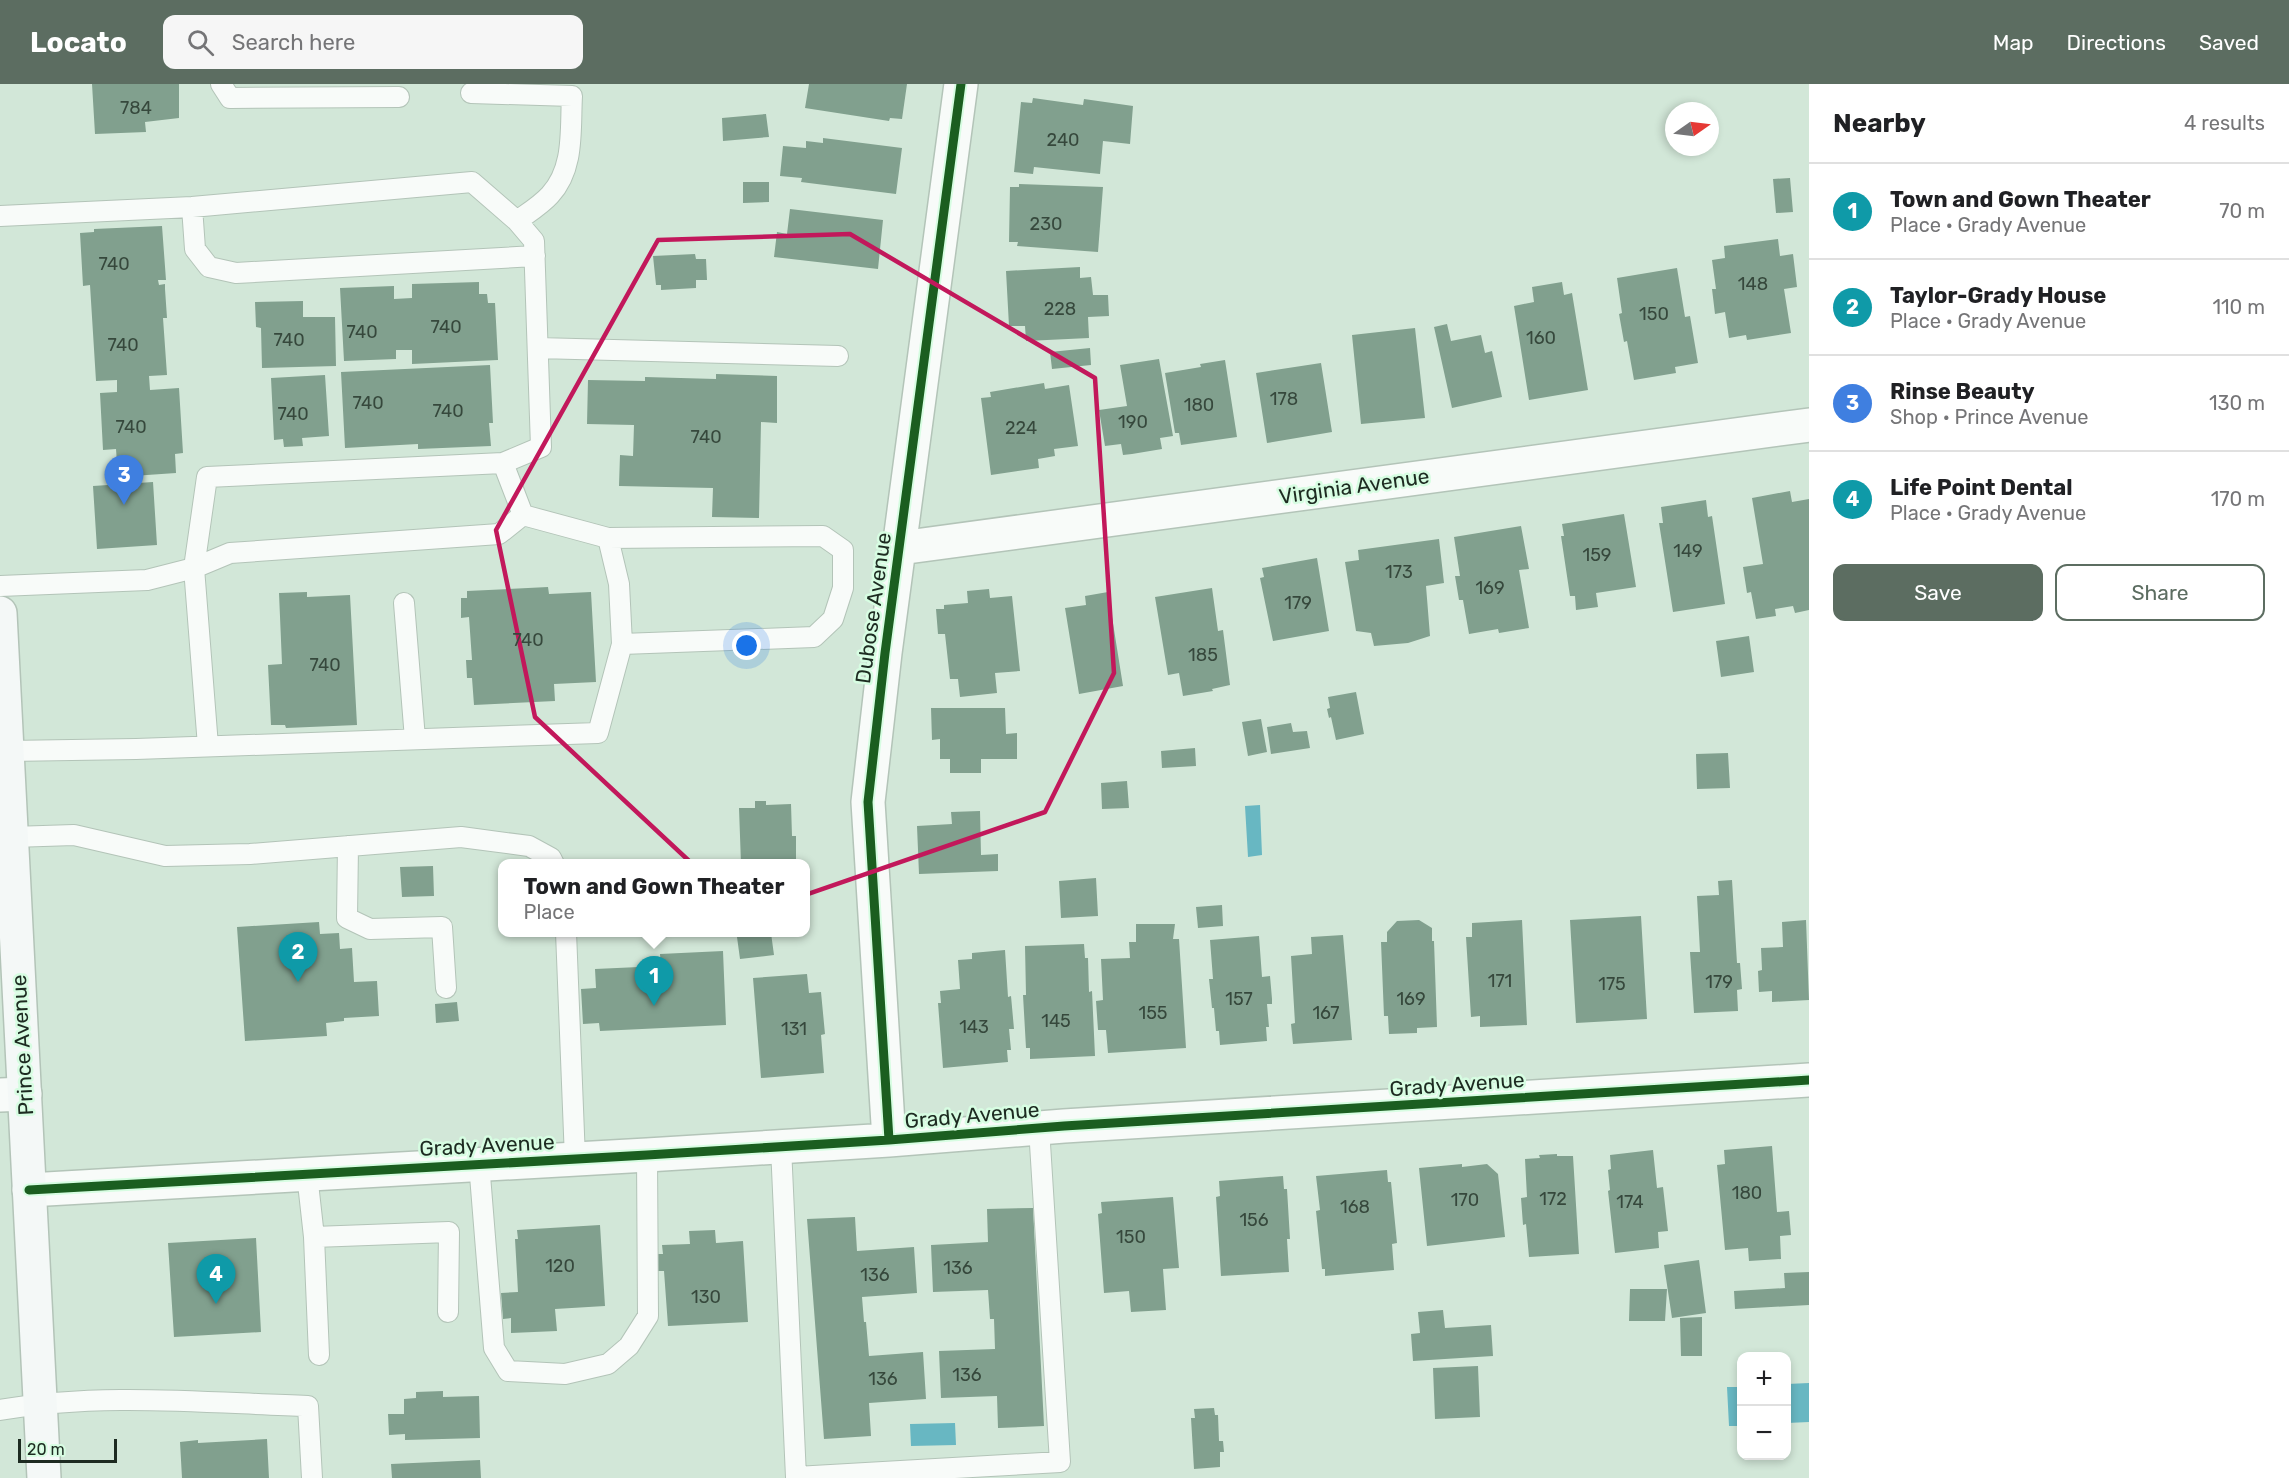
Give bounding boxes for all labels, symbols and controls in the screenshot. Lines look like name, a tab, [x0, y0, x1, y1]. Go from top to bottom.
search box	[163, 15, 583, 69]
text: Locato	[30, 26, 127, 59]
icon: search	[184, 26, 217, 59]
text: Search here	[232, 29, 355, 56]
text: Map	[1993, 30, 2034, 55]
text: Directions	[2067, 30, 2166, 55]
text: Saved	[2199, 30, 2259, 55]
house number: 784	[120, 97, 152, 119]
north arrow	[1665, 102, 1719, 156]
text: Nearby	[1833, 108, 1926, 139]
text: 4 results	[2184, 111, 2265, 135]
house number: 240	[1047, 129, 1080, 151]
text: Town and Gown Theater	[1890, 186, 2151, 213]
text: 1	[1848, 199, 1857, 223]
text: 70 m	[2219, 199, 2265, 223]
house number: 230	[1030, 213, 1062, 235]
text: Place · Grady Avenue	[1890, 213, 2086, 237]
house number: 740	[98, 253, 130, 275]
house number: 148	[1738, 273, 1768, 295]
text: Taylor-Grady House	[1890, 282, 2106, 309]
text: 2	[1846, 295, 1859, 319]
text: 110 m	[2213, 295, 2265, 319]
house number: 228	[1044, 298, 1076, 320]
house number: 150	[1639, 303, 1669, 325]
text: Place · Grady Avenue	[1890, 309, 2086, 333]
house number: 740	[430, 316, 462, 338]
house number: 740	[346, 321, 378, 343]
house number: 160	[1526, 327, 1556, 349]
house number: 740	[273, 329, 305, 351]
house number: 740	[107, 334, 139, 356]
text: Rinse Beauty	[1890, 378, 2035, 405]
house number: 178	[1270, 388, 1298, 410]
text: 3	[1846, 391, 1859, 415]
text: 130 m	[2209, 391, 2265, 415]
house number: 740	[352, 392, 384, 414]
house number: 180	[1184, 394, 1214, 416]
house number: 740	[432, 400, 464, 422]
house number: 740	[277, 403, 309, 425]
text: Shop · Prince Avenue	[1890, 405, 2088, 429]
house number: 190	[1118, 411, 1148, 433]
house number: 740	[115, 416, 147, 438]
house number: 224	[1005, 417, 1037, 439]
house number: 740	[690, 426, 722, 448]
pin: 3	[104, 456, 144, 505]
street label: Virginia Avenue	[1277, 463, 1431, 509]
text: Life Point Dental	[1890, 474, 2073, 501]
text: 4	[1846, 487, 1859, 511]
text: 170 m	[2211, 487, 2265, 511]
text: Place · Grady Avenue	[1890, 501, 2086, 525]
street label: Dubose Avenue	[850, 531, 896, 685]
house number: 149	[1673, 540, 1703, 562]
house number: 159	[1582, 544, 1612, 566]
house number: 173	[1385, 561, 1413, 583]
button: Save	[1833, 564, 2043, 621]
button: Share	[2055, 564, 2265, 621]
house number: 169	[1475, 577, 1505, 599]
house number: 179	[1284, 592, 1312, 614]
house number: 740	[512, 629, 544, 651]
your location	[732, 631, 761, 660]
house number: 185	[1188, 644, 1218, 666]
house number: 740	[309, 654, 341, 676]
popup	[498, 859, 810, 937]
text: Town and Gown Theater	[524, 873, 784, 900]
text: Place	[524, 900, 575, 924]
pin: 2	[278, 932, 318, 982]
pin: 1	[634, 956, 674, 1006]
house number: 171	[1488, 970, 1512, 992]
house number: 179	[1705, 971, 1733, 993]
house number: 175	[1598, 973, 1626, 995]
street label: Prince Avenue	[6, 974, 38, 1116]
house number: 157	[1225, 988, 1253, 1010]
house number: 169	[1396, 988, 1426, 1010]
house number: 155	[1138, 1002, 1168, 1024]
house number: 167	[1312, 1002, 1340, 1024]
house number: 145	[1041, 1010, 1071, 1032]
house number: 143	[959, 1016, 989, 1038]
house number: 131	[781, 1018, 807, 1040]
street label: Grady Avenue	[1389, 1067, 1525, 1101]
street label: Grady Avenue	[903, 1097, 1041, 1133]
street label: Grady Avenue	[419, 1129, 555, 1161]
house number: 180	[1732, 1182, 1762, 1204]
house number: 172	[1539, 1188, 1567, 1210]
house number: 170	[1451, 1189, 1479, 1211]
house number: 174	[1616, 1191, 1644, 1213]
house number: 168	[1340, 1196, 1370, 1218]
house number: 156	[1239, 1209, 1269, 1231]
house number: 150	[1116, 1226, 1146, 1248]
pin: 4	[196, 1254, 236, 1304]
house number: 120	[545, 1255, 575, 1277]
house number: 136	[943, 1257, 973, 1279]
house number: 136	[860, 1264, 890, 1286]
house number: 130	[691, 1286, 721, 1308]
map controls	[1737, 1352, 1791, 1460]
button: +	[1737, 1352, 1791, 1406]
house number: 136	[952, 1364, 982, 1386]
house number: 136	[868, 1368, 898, 1390]
button: −	[1737, 1406, 1791, 1460]
scale bar	[18, 1436, 117, 1464]
text: 20 m	[27, 1440, 65, 1459]

